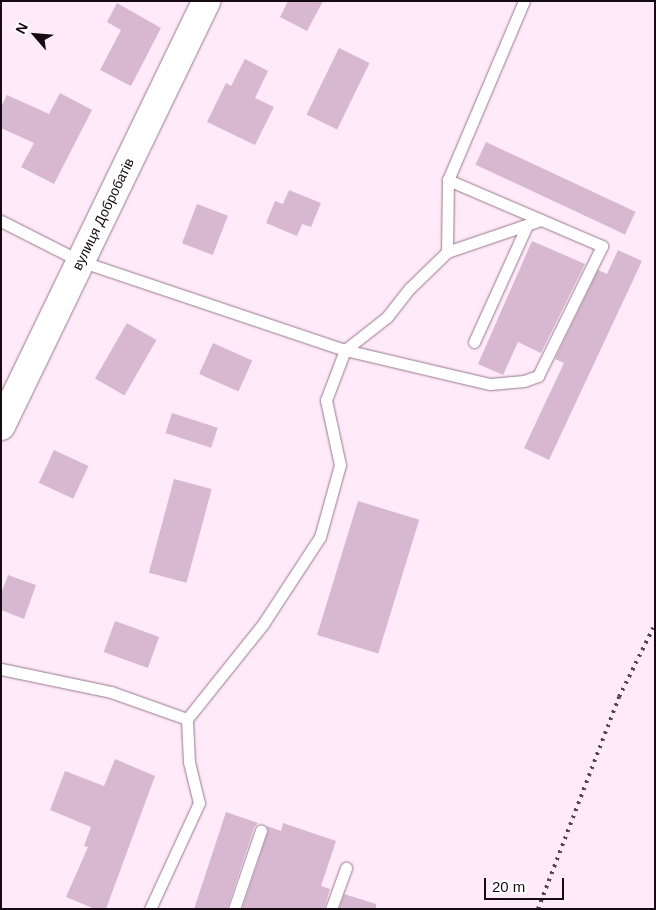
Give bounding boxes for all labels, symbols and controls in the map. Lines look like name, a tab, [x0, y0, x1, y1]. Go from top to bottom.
north arrow	[10, 10, 60, 60]
text: N	[12, 20, 31, 36]
street label: вулиця Добробатів	[69, 155, 137, 273]
scale bar	[486, 868, 566, 900]
text: 20 m	[492, 878, 525, 895]

